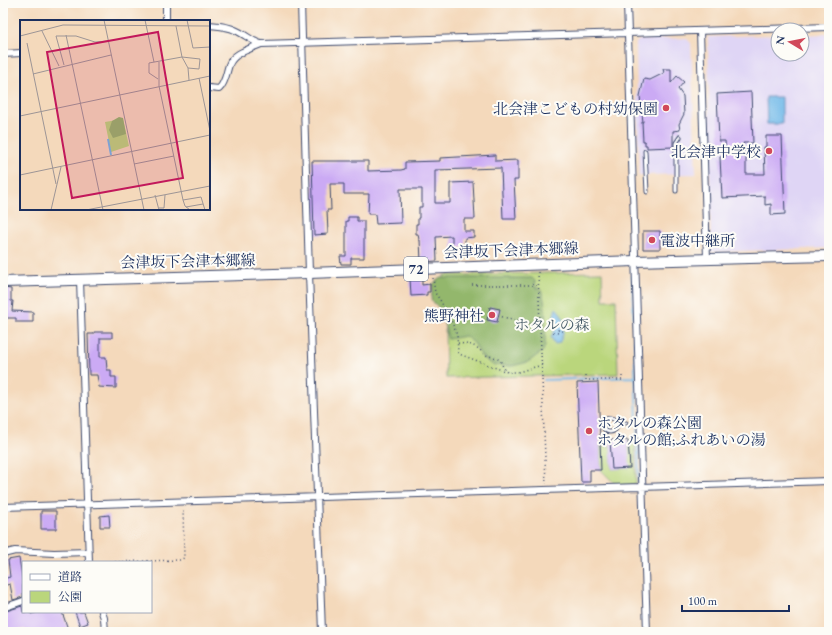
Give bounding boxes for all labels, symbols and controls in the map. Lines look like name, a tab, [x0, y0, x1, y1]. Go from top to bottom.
inset map	[20, 20, 210, 210]
north arrow	[770, 22, 810, 62]
text: N	[772, 35, 788, 46]
place label: 北会津こどもの村幼保園	[493, 99, 658, 118]
marker: 北会津こどもの村幼保園	[661, 103, 671, 113]
place label: 北会津中学校	[671, 142, 761, 161]
marker: 北会津中学校	[764, 146, 774, 156]
place label: 電波中継所	[660, 231, 735, 250]
marker: 電波中継所	[647, 235, 657, 245]
street label: 会津坂下会津本郷線	[443, 238, 579, 262]
street label: 会津坂下会津本郷線	[120, 250, 256, 272]
road number: 72	[404, 257, 428, 281]
place label: 熊野神社	[424, 306, 484, 325]
marker: 熊野神社	[487, 310, 497, 320]
park label: ホタルの森	[514, 315, 590, 334]
place label: ホタルの森公園 ホタルの館;ふれあいの湯	[597, 413, 765, 449]
marker: ホタルの森公園 ホタルの館;ふれあいの湯	[584, 426, 594, 436]
legend	[22, 561, 152, 613]
text: 道路	[58, 569, 82, 585]
scale bar	[682, 587, 789, 613]
text: 公園	[58, 589, 82, 605]
text: 100 m	[688, 593, 718, 609]

